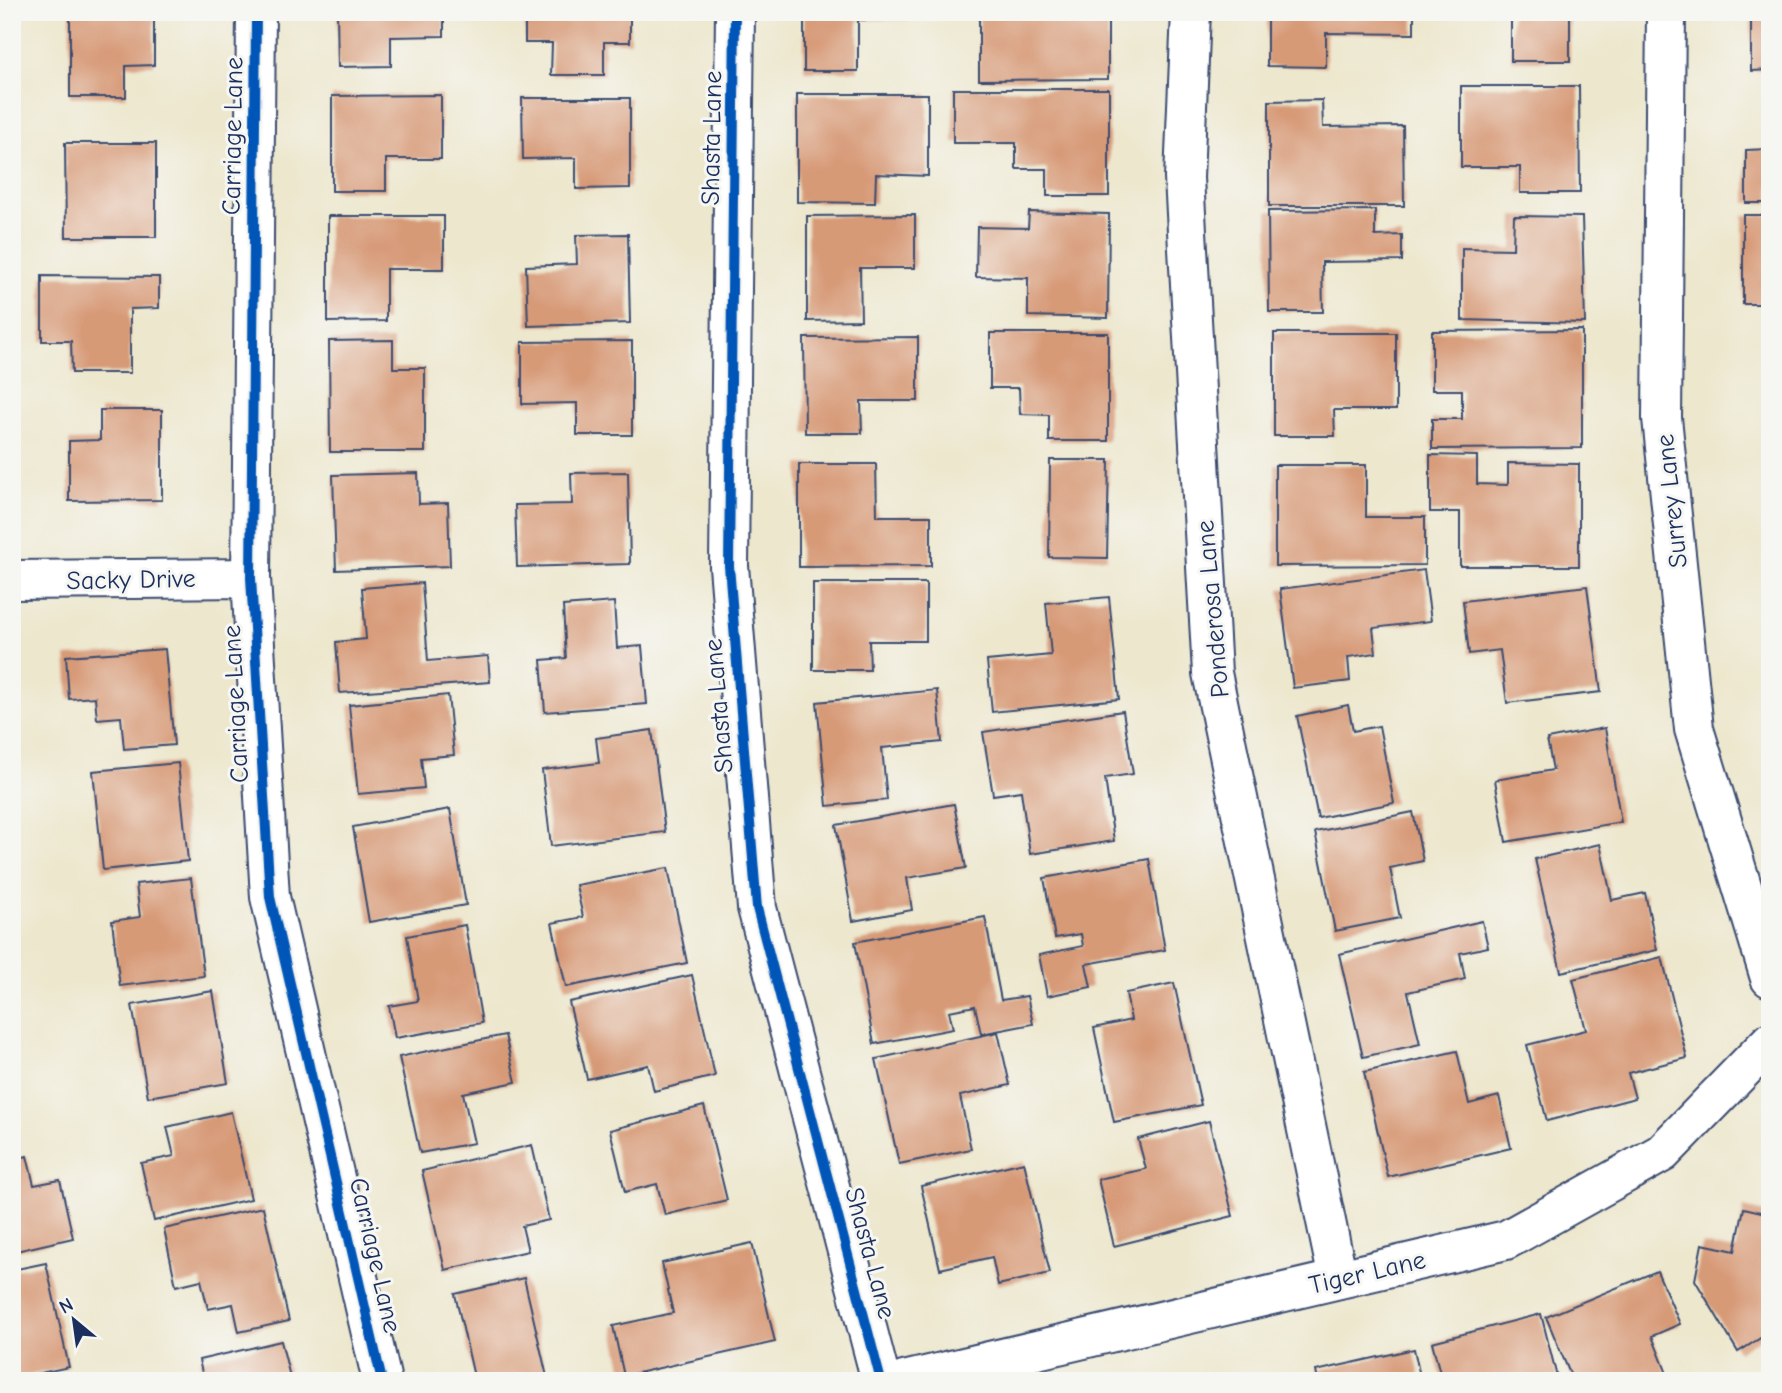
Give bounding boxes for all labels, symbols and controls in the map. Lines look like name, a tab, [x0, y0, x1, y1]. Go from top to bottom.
street label: Carriage Lane	[217, 57, 249, 215]
street label: Shasta Lane	[696, 70, 728, 206]
street label: Surrey Lane	[1650, 432, 1694, 569]
street label: Ponderosa Lane	[1190, 519, 1236, 699]
street label: Sacky Drive	[66, 564, 196, 596]
street label: Carriage Lane	[217, 624, 255, 784]
street label: Shasta Lane	[698, 638, 740, 774]
street label: Carriage Lane	[343, 1175, 407, 1336]
street label: Shasta Lane	[838, 1184, 902, 1322]
street label: Tiger Lane	[1306, 1245, 1428, 1301]
north arrow	[38, 1284, 108, 1354]
text: N	[55, 1293, 77, 1319]

